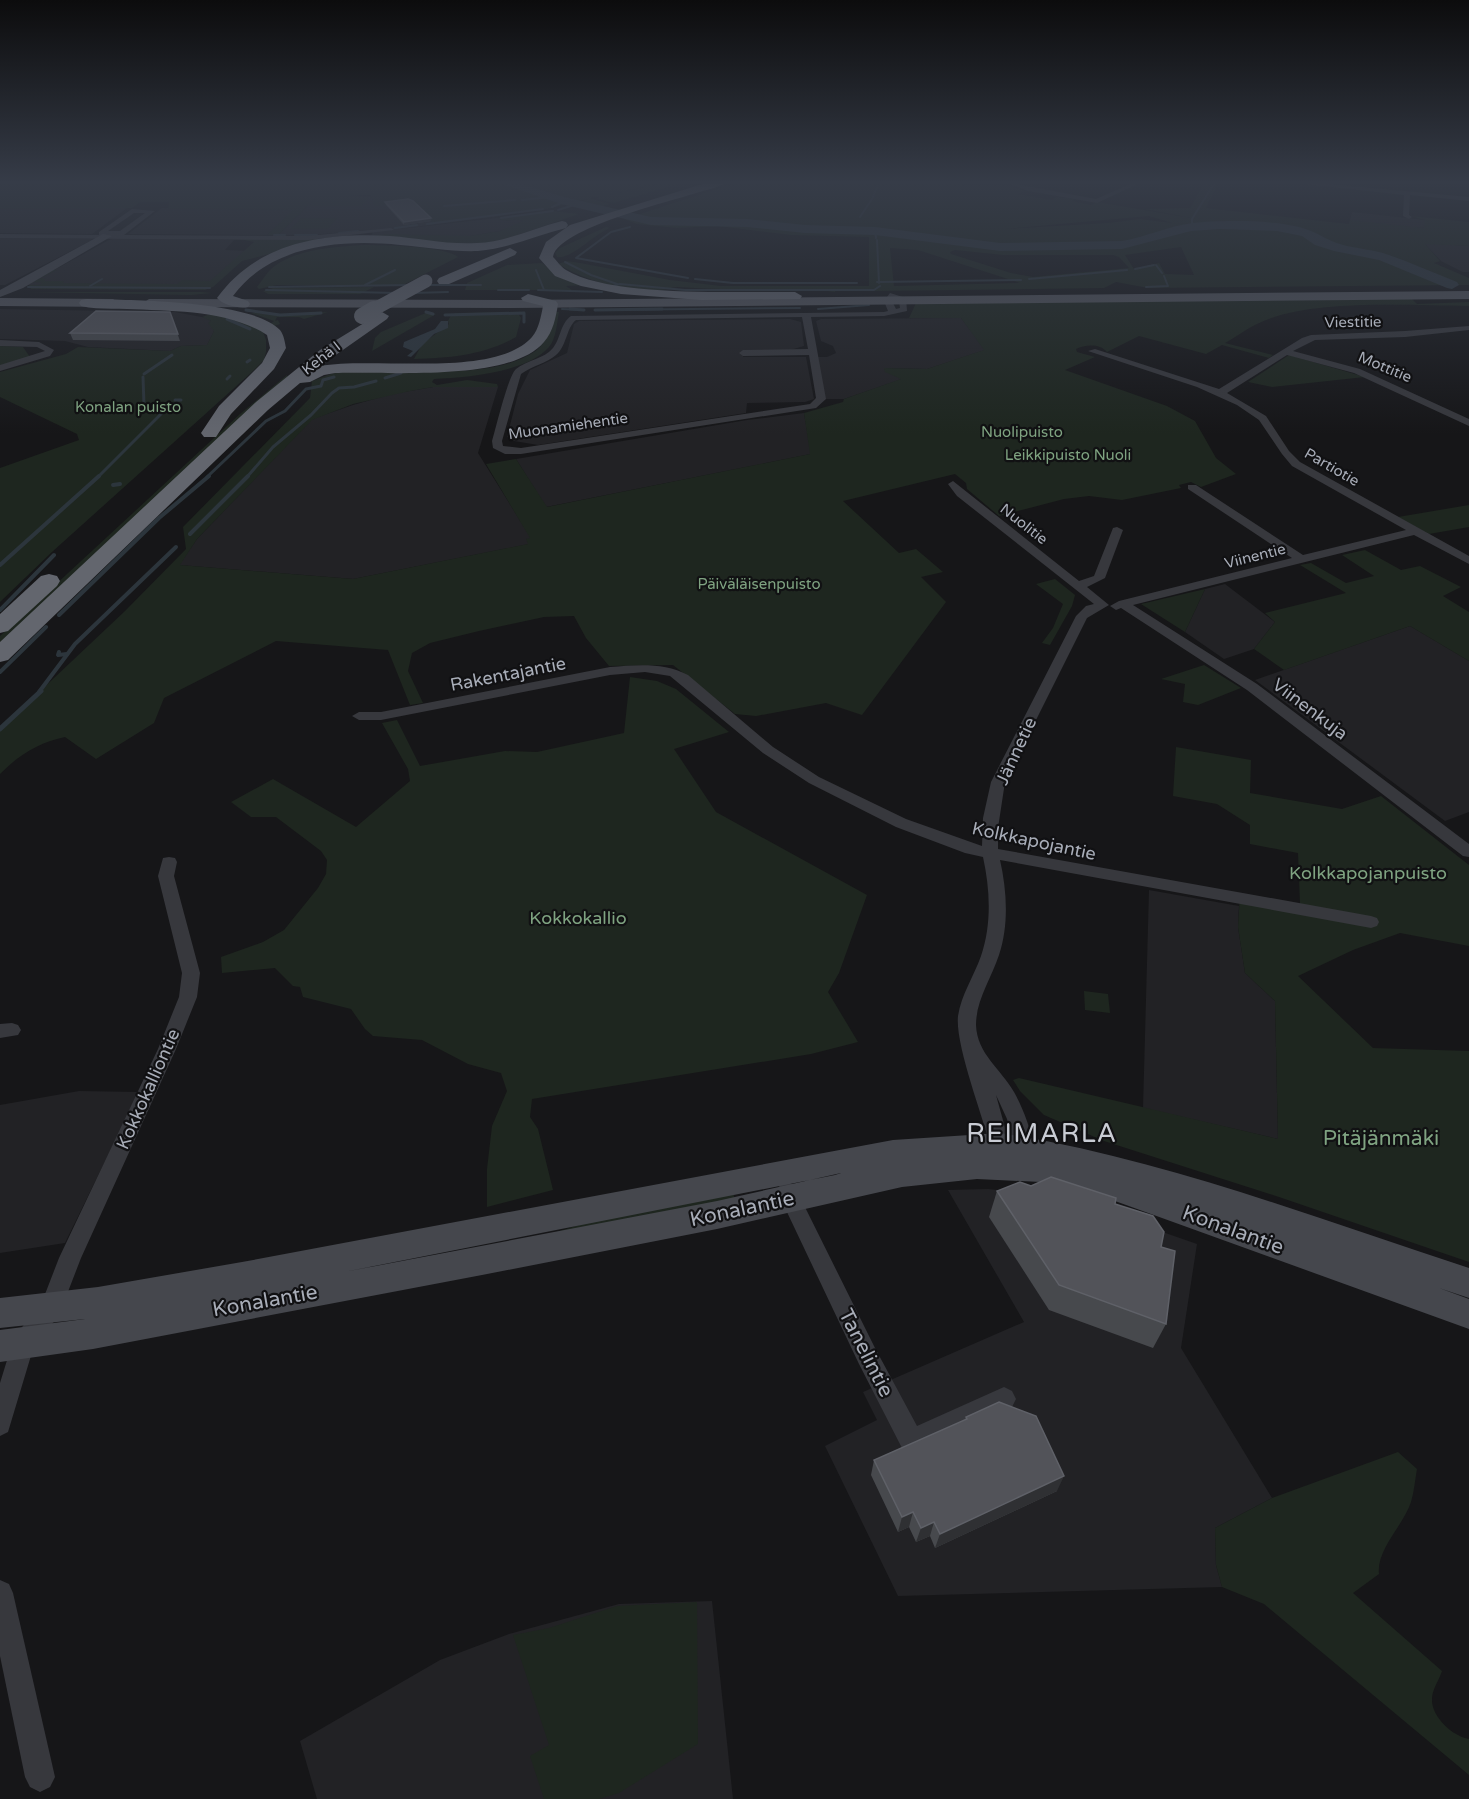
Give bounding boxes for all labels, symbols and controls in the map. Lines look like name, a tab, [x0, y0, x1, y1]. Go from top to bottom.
street label: Viestitie	[1324, 313, 1382, 331]
street label: Kehä I	[298, 337, 344, 379]
street label: Mottitie	[1355, 348, 1415, 386]
park label: Konalan puisto	[75, 398, 181, 416]
street label: Muonamiehentie	[507, 409, 629, 443]
park label: Nuolipuisto	[981, 423, 1063, 441]
street label: Partiotie	[1301, 444, 1363, 490]
park label: Leikkipuisto Nuoli	[1005, 446, 1131, 464]
street label: Nuolitie	[997, 500, 1051, 548]
street label: Viinentie	[1223, 540, 1287, 572]
park label: Päiväläisenpuisto	[697, 575, 821, 593]
street label: Rakentajantie	[448, 652, 568, 696]
street label: Viinenkuja	[1268, 673, 1352, 745]
street label: Jännetie	[991, 714, 1041, 788]
street label: Kolkkapojantie	[970, 817, 1098, 865]
park label: Kolkkapojanpuisto	[1289, 862, 1447, 884]
park label: Kokkokallio	[529, 907, 627, 929]
street label: Kokkokalliontie	[112, 1025, 184, 1153]
district label: REIMARLA	[966, 1118, 1118, 1149]
park label: Pitäjänmäki	[1323, 1126, 1439, 1151]
street label: Konalantie	[687, 1186, 797, 1232]
street label: Konalantie	[1179, 1200, 1287, 1260]
street label: Konalantie	[211, 1279, 320, 1323]
street label: Tanelintie	[833, 1305, 899, 1401]

